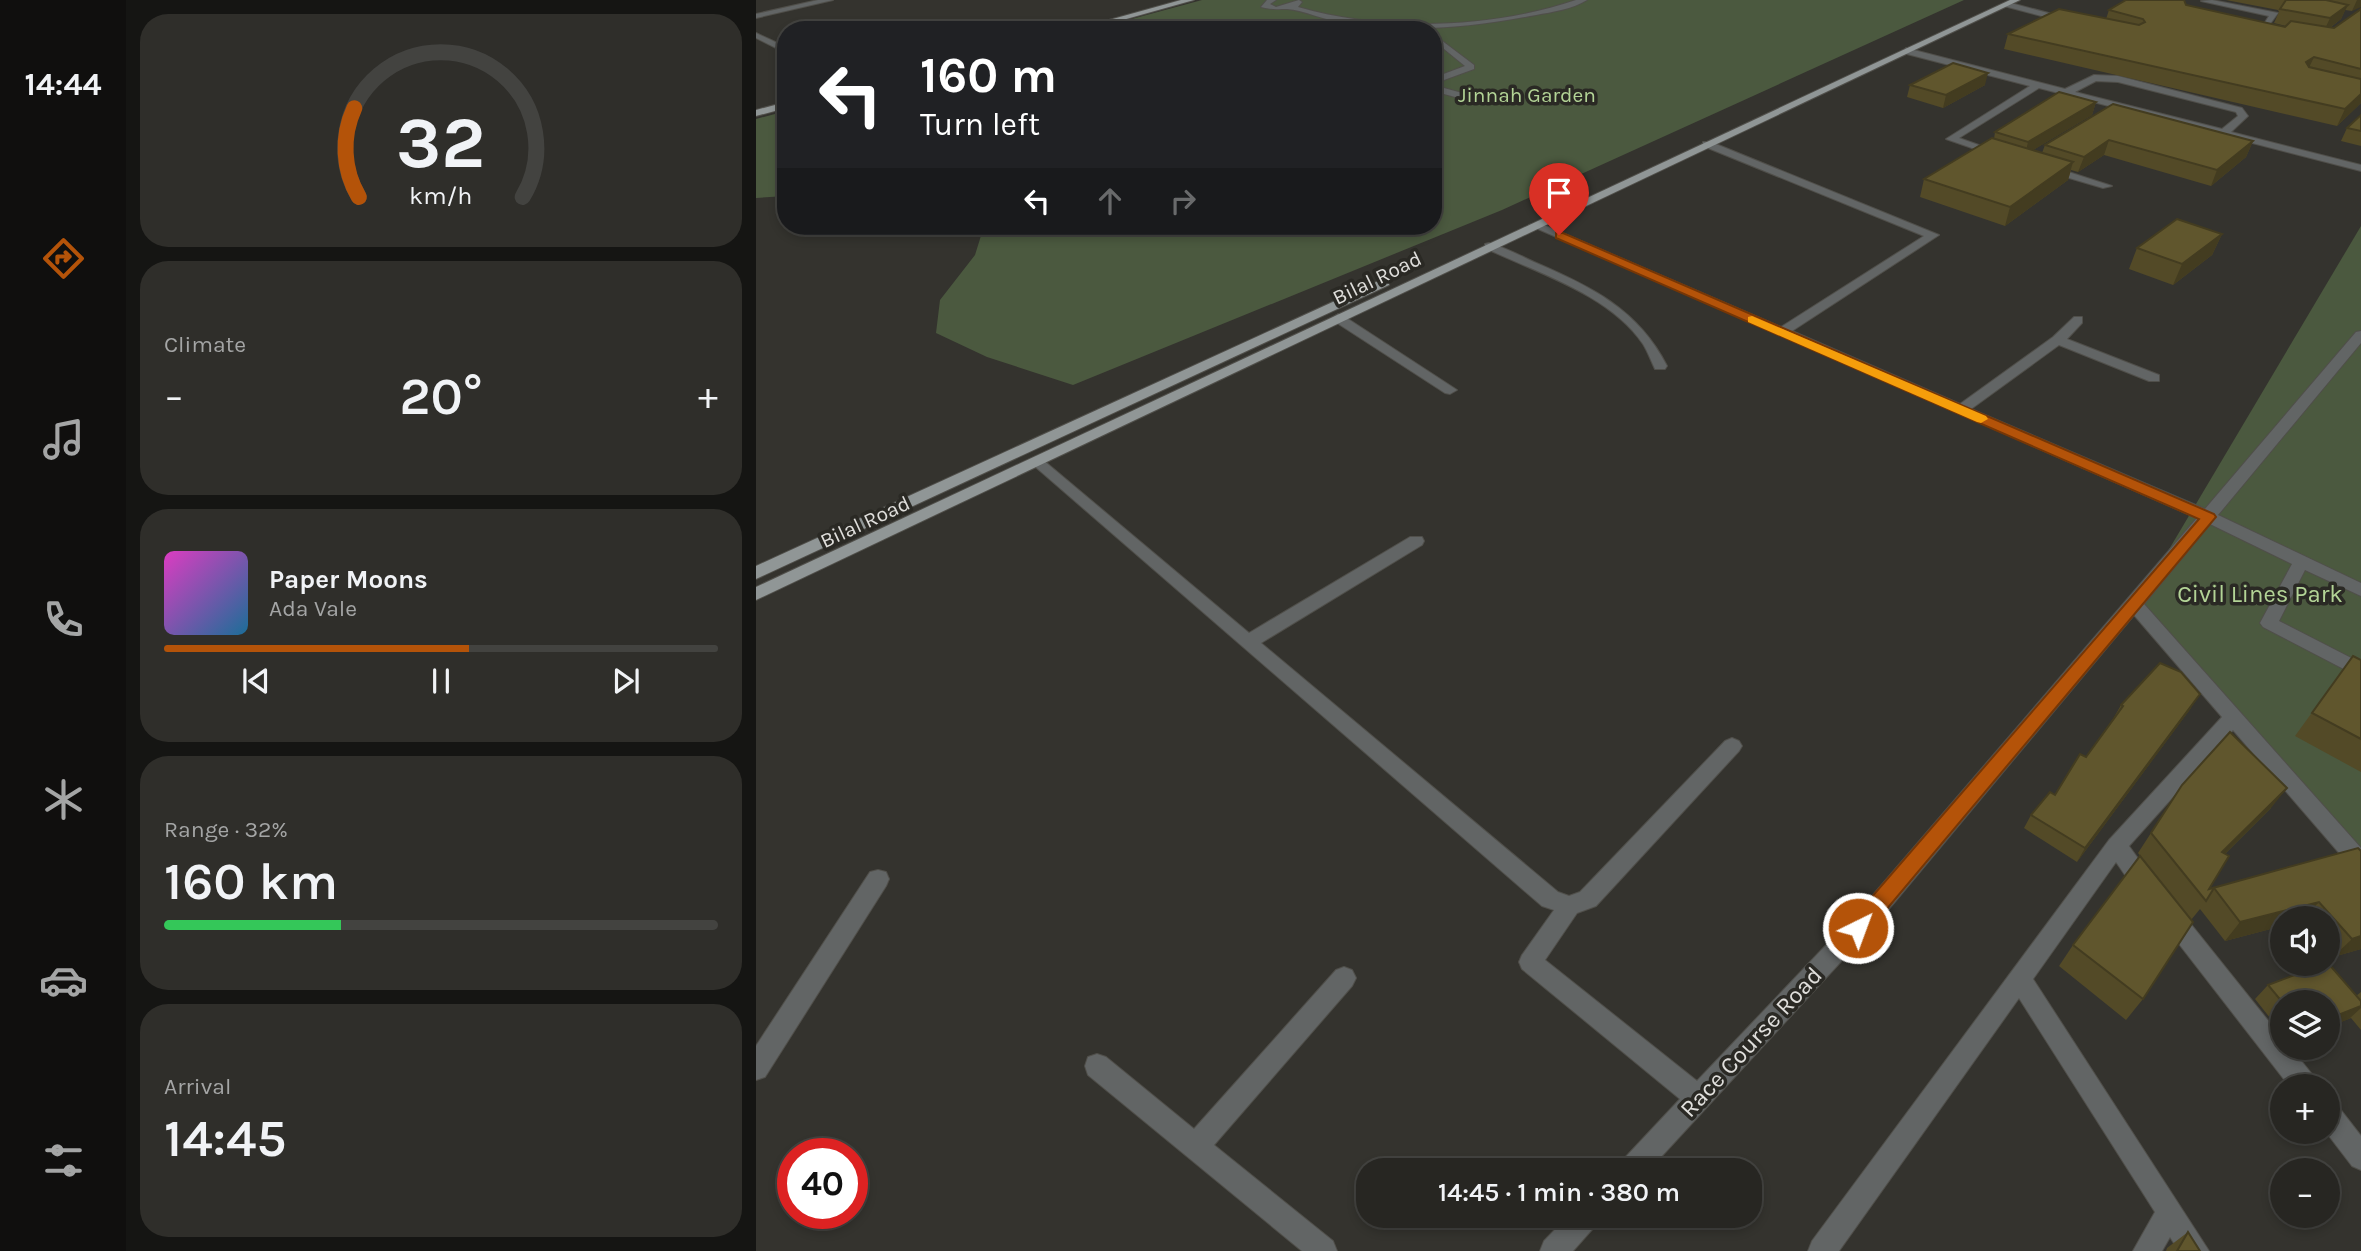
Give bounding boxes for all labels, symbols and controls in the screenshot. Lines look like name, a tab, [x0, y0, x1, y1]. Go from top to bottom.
text: 160 m	[920, 47, 1057, 104]
icon: left	[805, 49, 896, 140]
text: 14:44	[24, 66, 102, 103]
park label: Jinnah Garden	[1458, 83, 1596, 107]
text: 32	[396, 100, 486, 185]
text: Turn left	[920, 106, 1040, 143]
pin	[1529, 163, 1589, 235]
icon: arrive	[1540, 174, 1578, 212]
text: km/h	[409, 181, 473, 210]
icon: left	[1018, 182, 1056, 220]
icon: ahead	[1091, 182, 1129, 220]
icon: right	[1164, 182, 1202, 220]
icon: directions	[39, 234, 88, 283]
street label: Bilal Road	[1329, 246, 1425, 310]
text: Climate	[164, 331, 246, 358]
text: 20°	[400, 366, 482, 427]
text: −	[164, 374, 184, 419]
text: +	[698, 374, 718, 419]
icon: music	[39, 415, 88, 464]
street label: Bilal Road	[816, 491, 914, 553]
text: Paper Moons	[269, 564, 428, 595]
park label: Civil Lines Park	[2177, 580, 2343, 608]
icon: phone	[39, 595, 88, 644]
text: Ada Vale	[269, 595, 357, 622]
icon: previous	[237, 662, 275, 700]
icon: pause	[422, 662, 460, 700]
icon: next	[607, 662, 645, 700]
icon: climate	[39, 775, 88, 824]
text: Range · 32%	[164, 816, 288, 843]
text: 160 km	[164, 851, 338, 912]
position arrow	[1821, 891, 1895, 965]
map controls	[2270, 906, 2340, 1228]
button: sound	[2270, 906, 2340, 976]
icon: car	[39, 956, 88, 1005]
street label: Race Course Road	[1674, 961, 1828, 1123]
button: layers	[2270, 990, 2340, 1060]
text: Arrival	[164, 1073, 231, 1100]
button: +	[2270, 1074, 2340, 1144]
text: 14:45	[164, 1108, 287, 1169]
icon: filters	[39, 1136, 88, 1185]
speed limit sign: 40	[777, 1138, 868, 1229]
button: −	[2270, 1158, 2340, 1228]
text: 14:45 · 1 min · 380 m	[1438, 1177, 1680, 1208]

